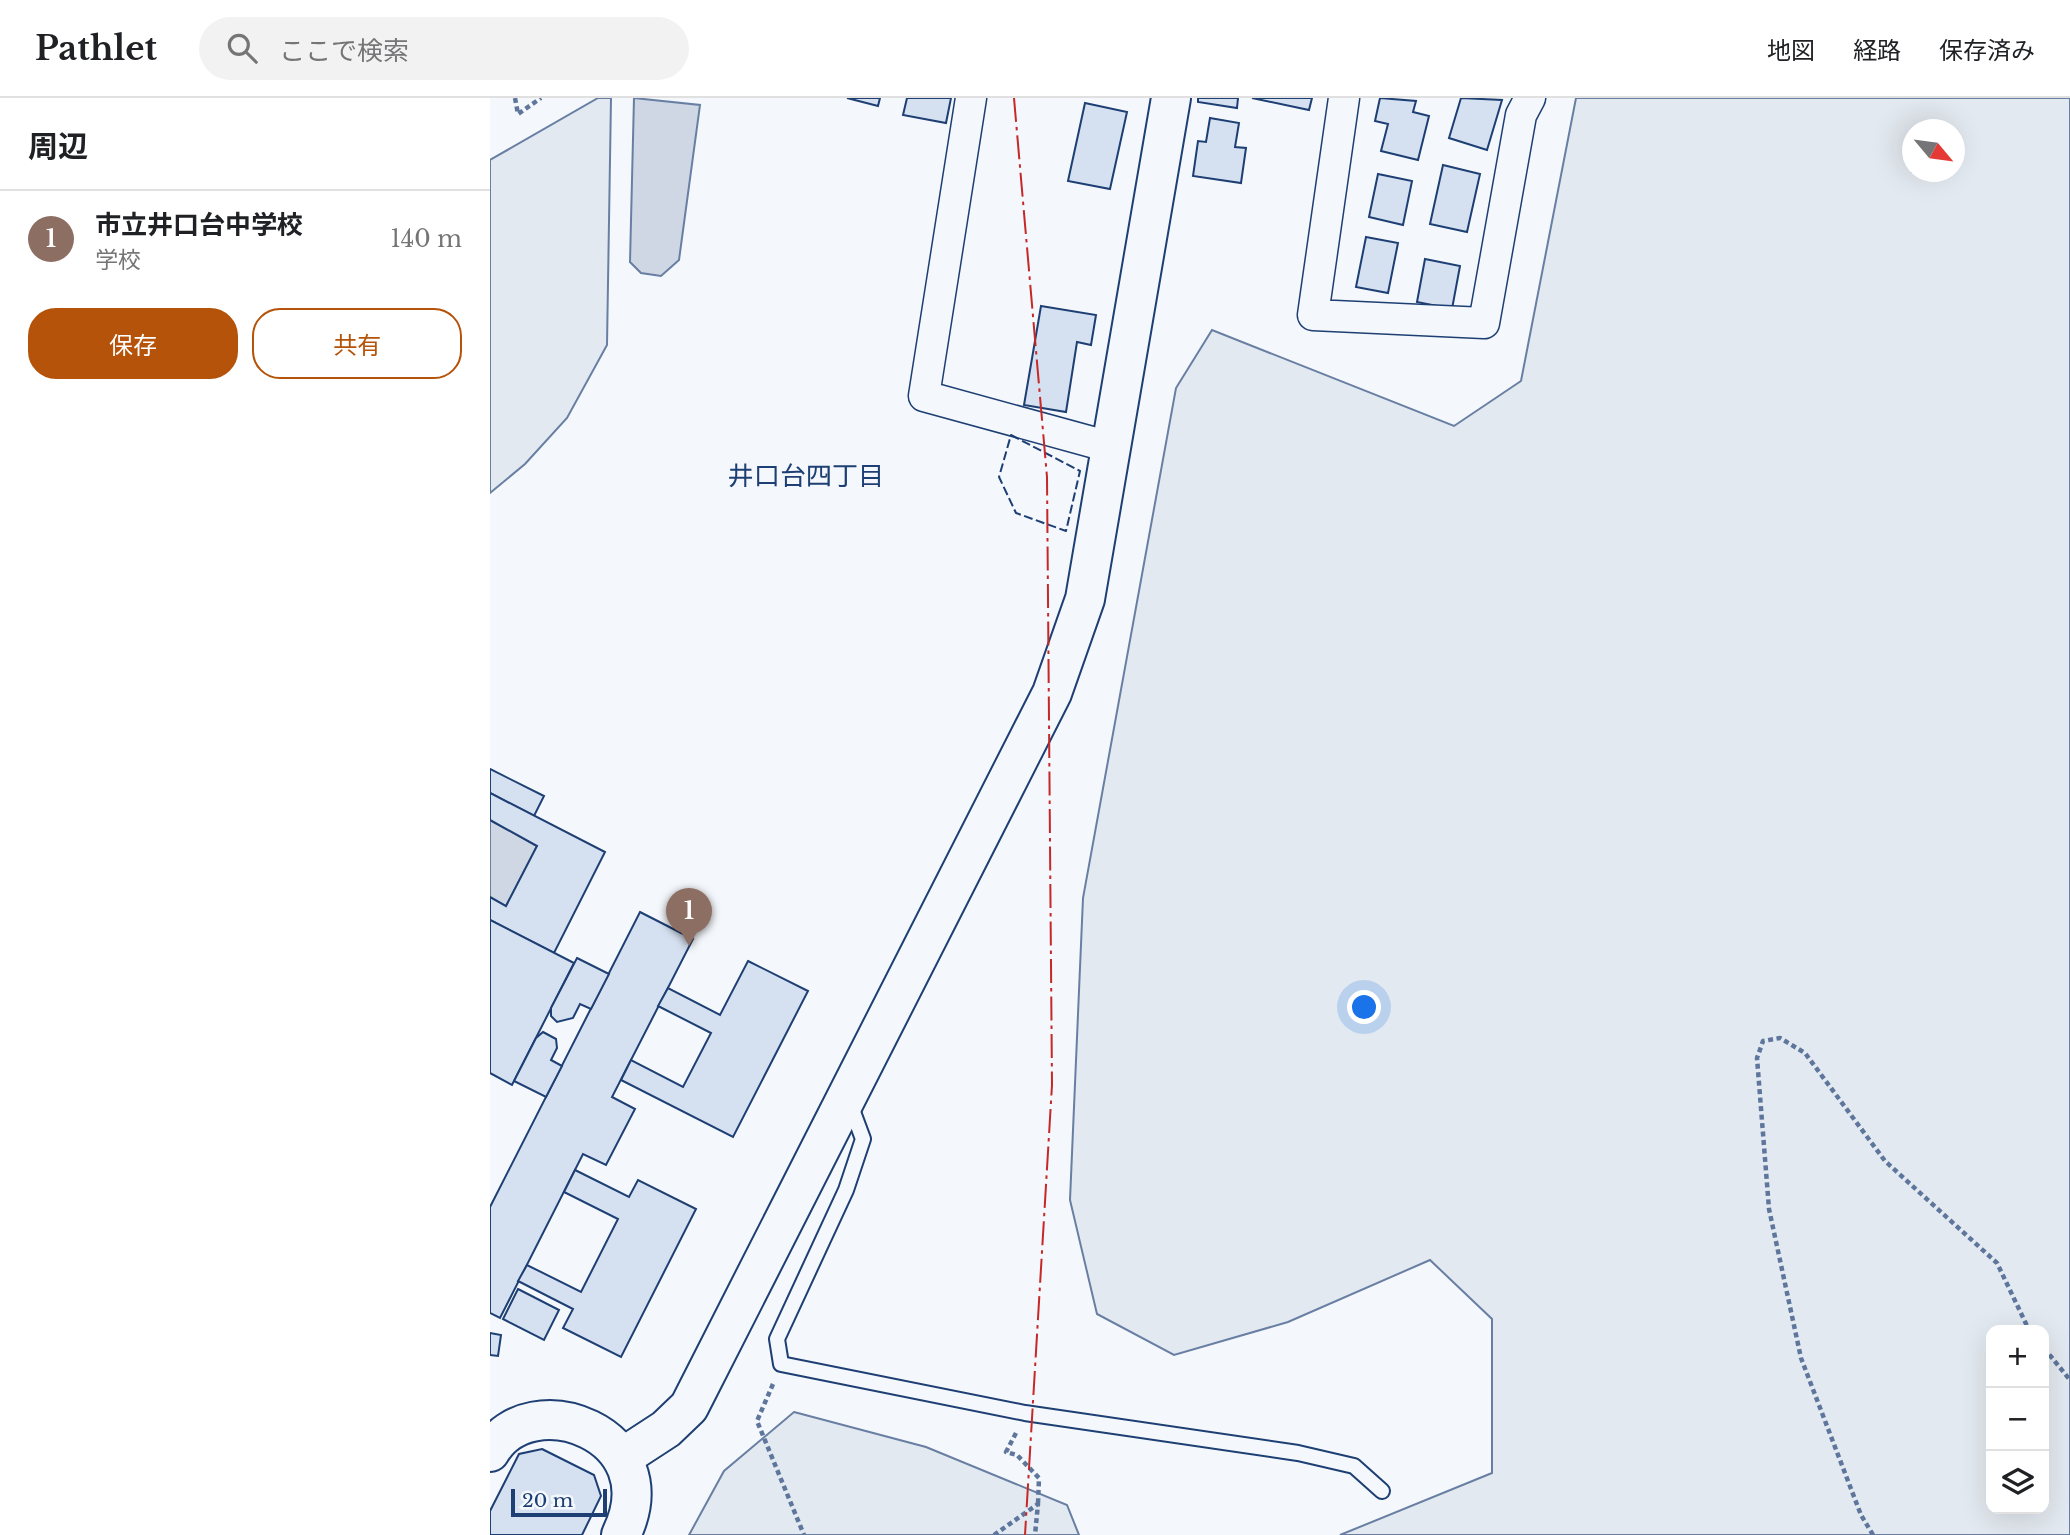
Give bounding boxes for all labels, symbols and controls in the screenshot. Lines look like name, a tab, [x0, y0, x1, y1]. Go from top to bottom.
search box	[199, 17, 689, 80]
text: Pathlet	[35, 28, 157, 69]
icon: search	[223, 29, 261, 67]
text: ここで検索	[279, 35, 409, 67]
text: 地図	[1767, 36, 1815, 65]
text: 経路	[1853, 36, 1901, 65]
text: 保存済み	[1939, 36, 2035, 65]
north arrow	[1902, 119, 1965, 182]
text: 周辺	[28, 128, 88, 165]
text: 市立井口台中学校	[95, 209, 303, 241]
text: 1	[46, 225, 56, 253]
text: 140 m	[391, 225, 462, 253]
text: 学校	[95, 246, 141, 274]
button: 保存	[28, 308, 238, 379]
button: 共有	[252, 308, 462, 379]
district label: 井口台四丁目	[728, 460, 884, 492]
pin: 1	[666, 888, 712, 946]
your location	[1347, 990, 1381, 1024]
map controls	[1986, 1325, 2049, 1514]
button: +	[1986, 1325, 2049, 1388]
button: −	[1986, 1388, 2049, 1451]
button: layers	[1986, 1451, 2049, 1514]
scale bar	[511, 1486, 607, 1518]
text: 20 m	[522, 1489, 573, 1512]

